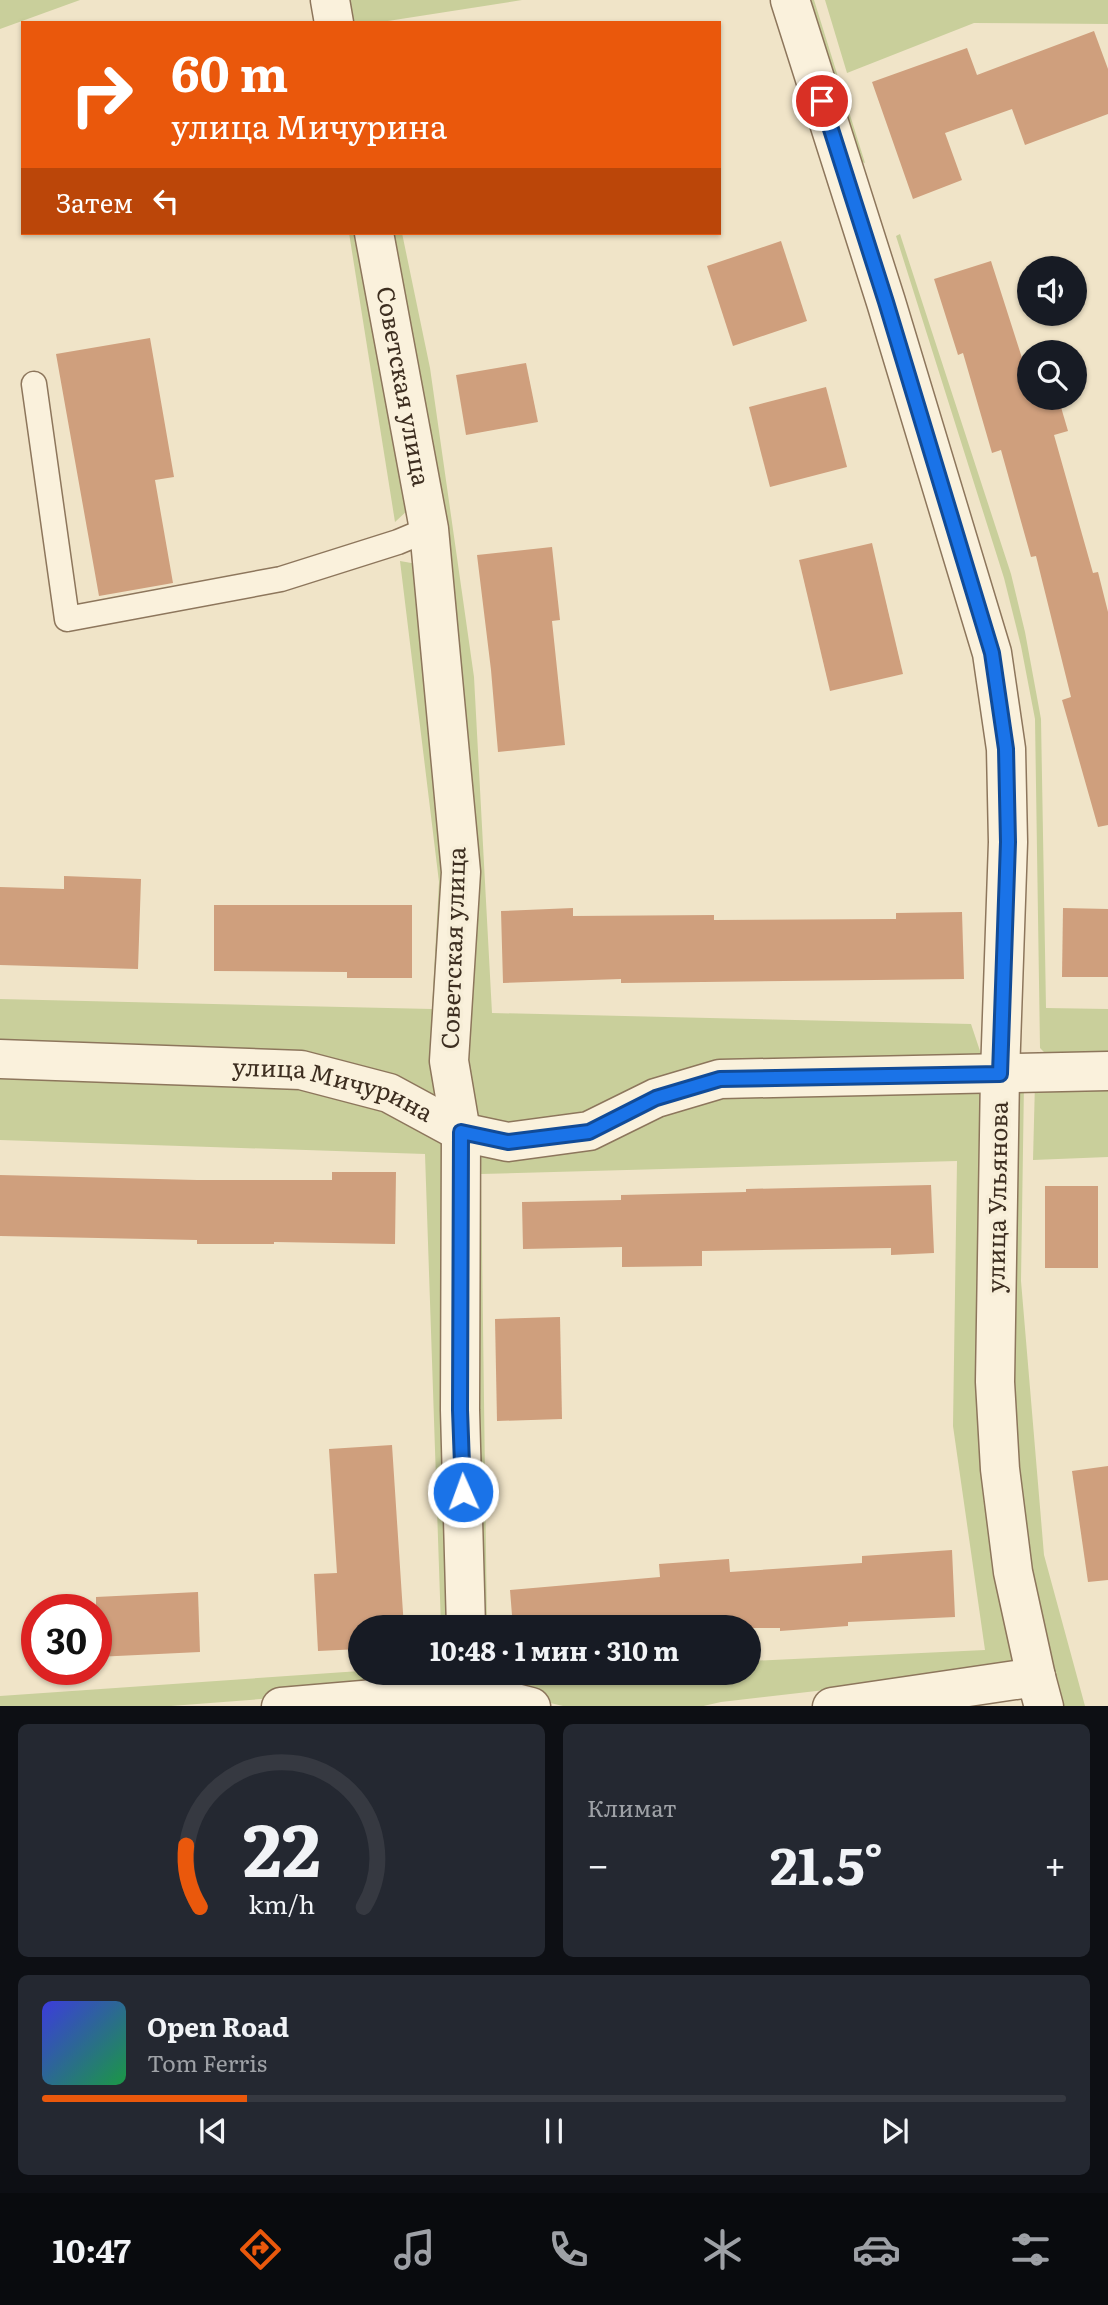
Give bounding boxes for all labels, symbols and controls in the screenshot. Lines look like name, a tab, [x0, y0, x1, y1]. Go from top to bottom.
text: 60 m	[171, 34, 288, 107]
icon: right	[56, 49, 147, 140]
pin	[792, 71, 852, 131]
icon: arrive	[803, 82, 841, 120]
text: улица Мичурина	[171, 101, 447, 149]
text: Затем	[56, 182, 133, 221]
icon: left	[147, 182, 185, 220]
map controls	[1017, 256, 1087, 410]
button: sound	[1017, 256, 1087, 326]
street label: Советская улица	[369, 283, 441, 489]
button: search	[1017, 340, 1087, 410]
street label: Советская улица	[430, 846, 473, 1050]
street label: улица Мичурина	[232, 1048, 440, 1129]
street label: улица Ульянова	[976, 1101, 1015, 1293]
position arrow	[426, 1455, 500, 1529]
speed limit sign: 30	[21, 1594, 112, 1685]
text: 10:48 · 1 мин · 310 m	[430, 1630, 679, 1669]
text: Климат	[587, 1790, 677, 1824]
text: 22	[242, 1791, 321, 1899]
text: 21.5°	[770, 1824, 883, 1901]
text: −	[587, 1834, 609, 1891]
text: +	[1044, 1834, 1066, 1891]
text: km/h	[248, 1884, 315, 1921]
text: Open Road	[147, 2006, 289, 2045]
text: Tom Ferris	[147, 2045, 267, 2079]
icon: previous	[194, 2112, 232, 2150]
icon: pause	[535, 2112, 573, 2150]
icon: next	[876, 2112, 914, 2150]
text: 10:47	[53, 2225, 131, 2273]
icon: directions	[236, 2225, 285, 2274]
icon: music	[390, 2225, 439, 2274]
icon: phone	[544, 2225, 593, 2274]
icon: climate	[698, 2225, 747, 2274]
icon: car	[852, 2225, 901, 2274]
icon: filters	[1006, 2225, 1055, 2274]

